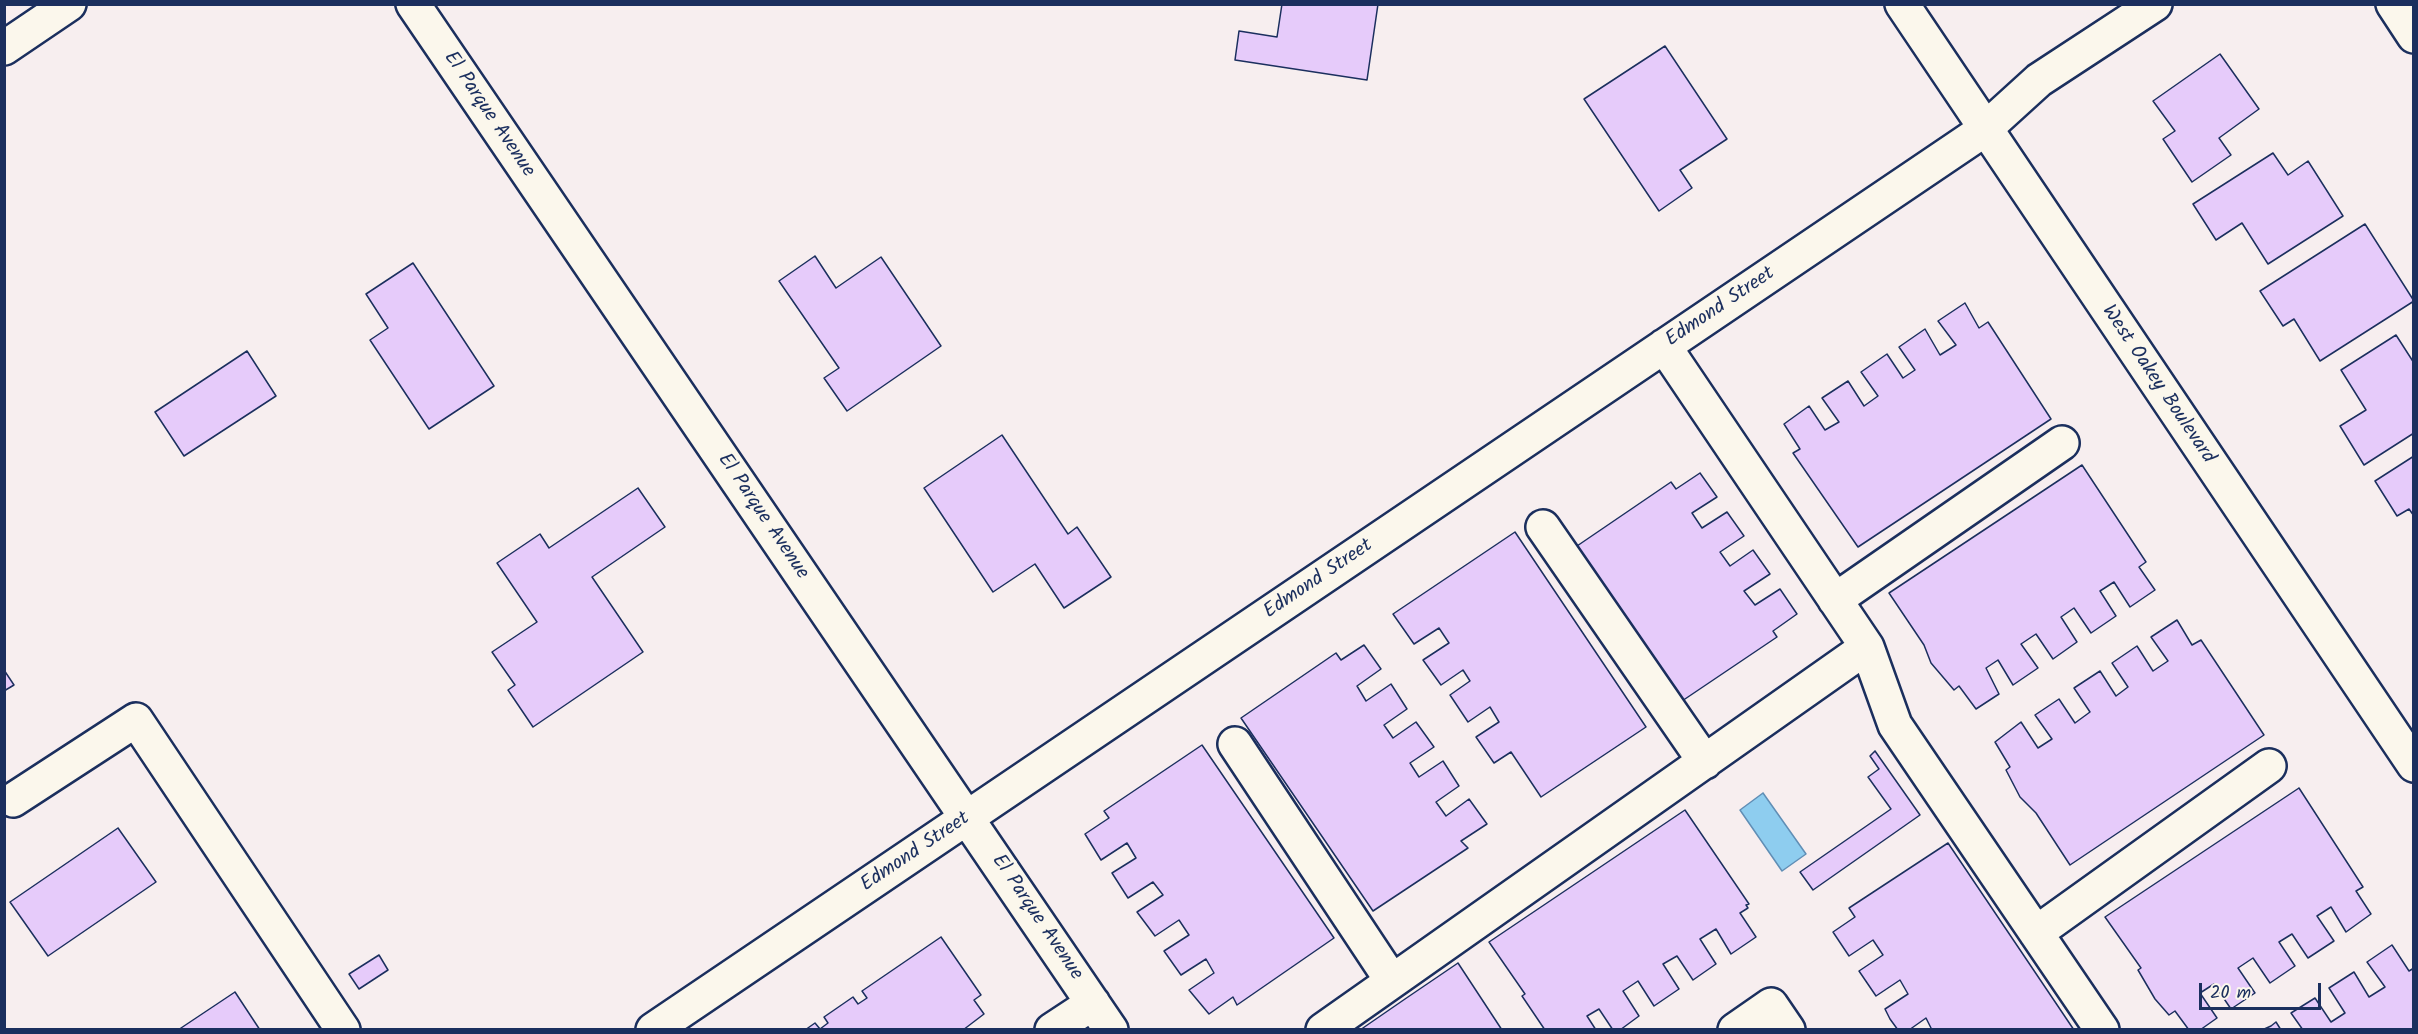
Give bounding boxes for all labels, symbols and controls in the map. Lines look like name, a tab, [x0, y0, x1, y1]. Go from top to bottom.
street label: El Parque Avenue	[437, 48, 539, 182]
street label: Edmond Street	[1662, 263, 1780, 353]
street label: West Oakey Boulevard	[2095, 301, 2219, 469]
street label: El Parque Avenue	[711, 450, 813, 584]
street label: Edmond Street	[1260, 535, 1378, 625]
street label: Edmond Street	[857, 808, 975, 898]
street label: El Parque Avenue	[985, 851, 1087, 985]
scale bar	[2202, 971, 2324, 1009]
text: 20 m	[2210, 979, 2251, 1008]

